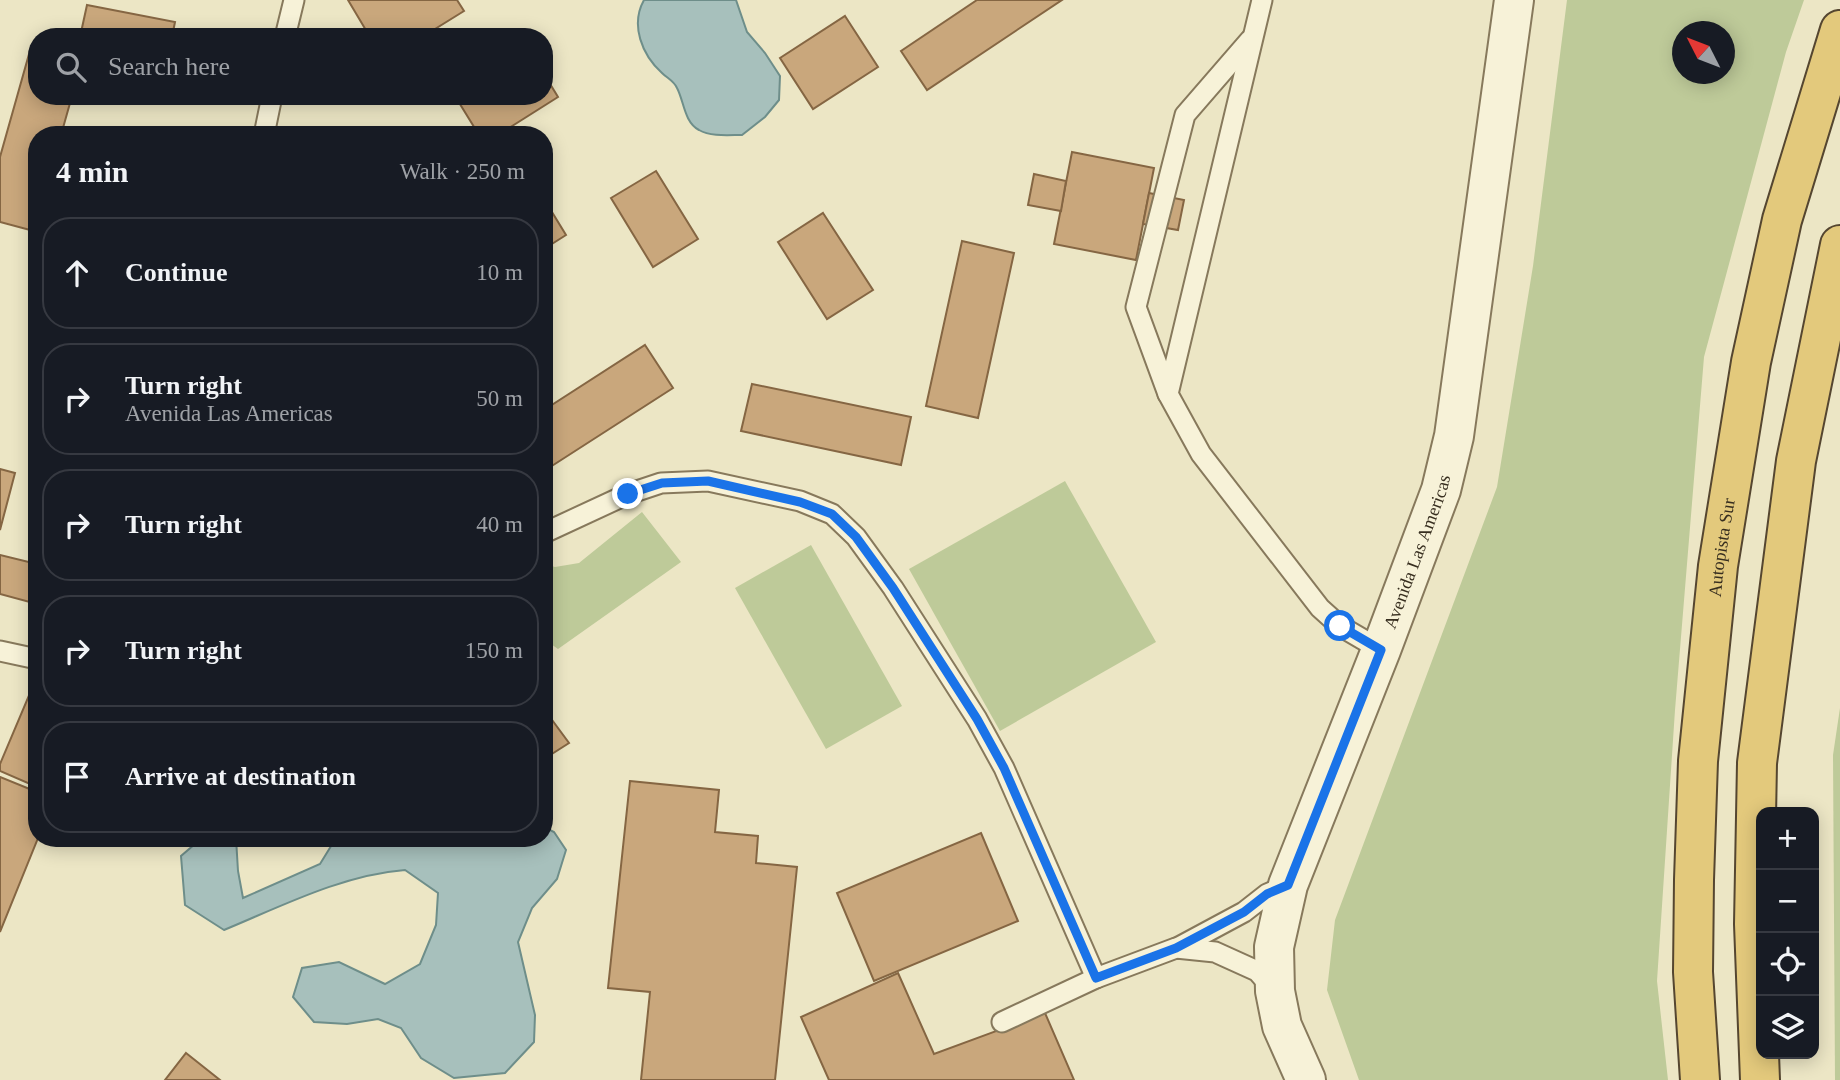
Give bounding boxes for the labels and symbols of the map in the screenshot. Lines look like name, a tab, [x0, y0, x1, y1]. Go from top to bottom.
north arrow	[1672, 21, 1735, 84]
street label: Avenida Las Americas	[1380, 473, 1454, 631]
route end	[612, 478, 643, 509]
street label: Autopista Sur	[1705, 497, 1739, 598]
route start	[1324, 610, 1355, 641]

